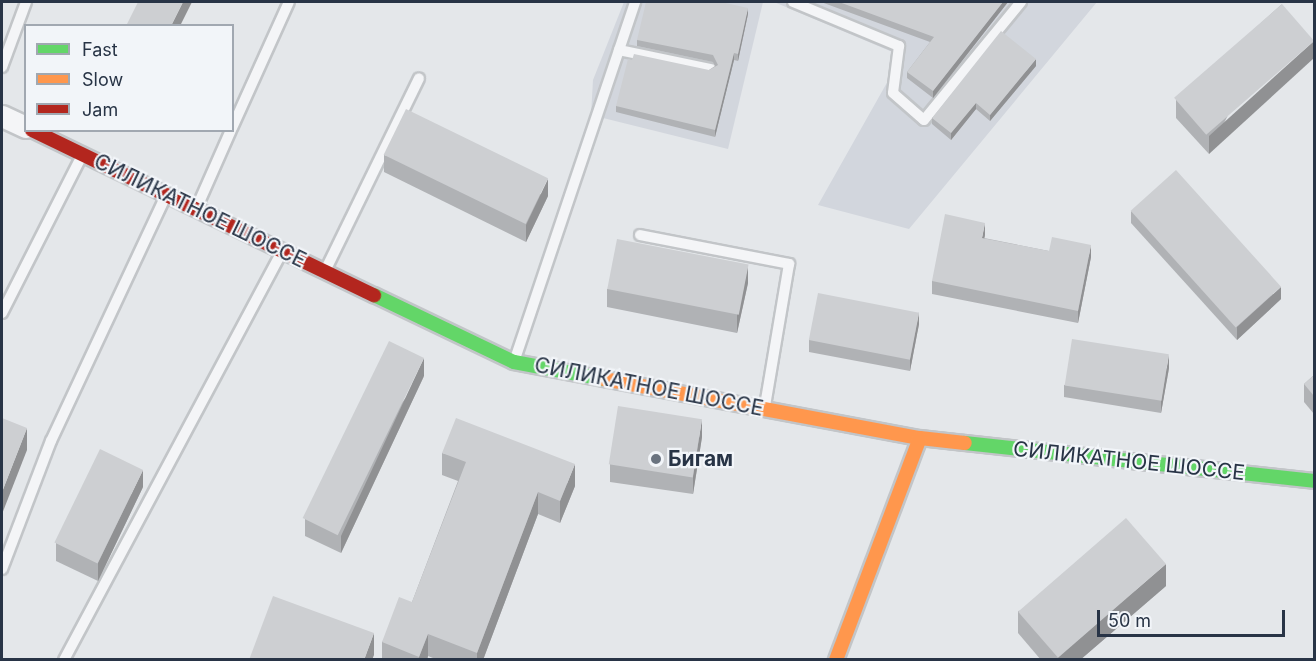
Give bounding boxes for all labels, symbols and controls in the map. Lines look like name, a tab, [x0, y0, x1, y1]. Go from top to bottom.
legend	[24, 24, 234, 132]
text: Fast	[82, 39, 118, 60]
text: Slow	[82, 69, 123, 90]
text: Jam	[82, 99, 118, 120]
street label: СИЛИКАТНОЕ ШОССЕ	[90, 149, 310, 273]
street label: СИЛИКАТНОЕ ШОССЕ	[532, 352, 766, 422]
street label: СИЛИКАТНОЕ ШОССЕ	[1012, 436, 1246, 486]
place label: Бигам	[668, 446, 733, 472]
marker: Бигам	[649, 452, 663, 466]
scale bar	[1100, 598, 1288, 636]
text: 50 m	[1108, 610, 1151, 631]

